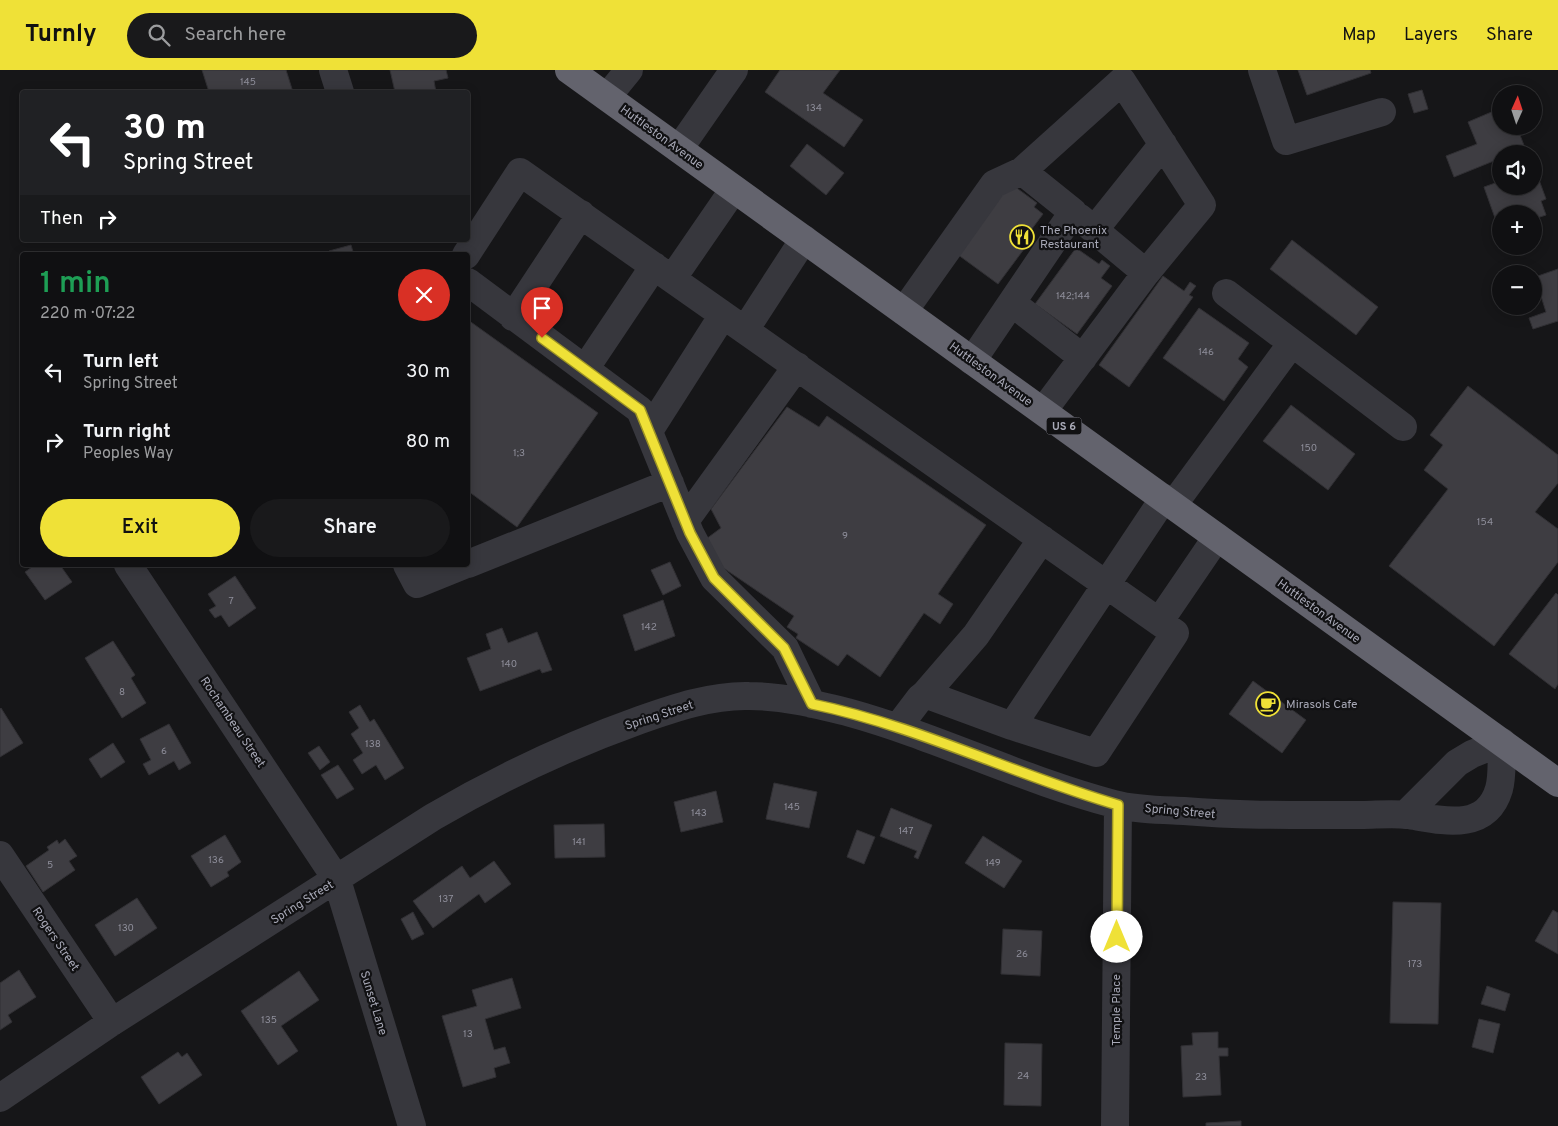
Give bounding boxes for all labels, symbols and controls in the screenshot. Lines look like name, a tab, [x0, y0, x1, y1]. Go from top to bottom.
search box	[127, 13, 477, 58]
text: Turnly	[25, 20, 97, 50]
icon: search	[145, 21, 173, 49]
text: Search here	[185, 23, 286, 47]
text: Map	[1342, 24, 1376, 47]
text: Layers	[1404, 24, 1458, 47]
text: Share	[1486, 24, 1533, 47]
house number: 145	[240, 76, 256, 89]
north arrow	[1492, 85, 1542, 135]
map controls	[1492, 85, 1542, 315]
street label: Huttleston Avenue	[617, 102, 706, 173]
house number: 134	[806, 102, 822, 115]
text: 30 m	[123, 107, 206, 151]
icon: left	[40, 110, 105, 175]
button: sound	[1492, 145, 1542, 195]
text: Spring Street	[123, 150, 253, 177]
icon: right	[93, 205, 121, 233]
button: +	[1492, 205, 1542, 255]
text: Then	[40, 207, 83, 231]
place label: The Phoenix Restaurant	[1040, 223, 1107, 253]
restaurant icon: The Phoenix Restaurant	[1009, 224, 1035, 250]
button: −	[1492, 265, 1542, 315]
text: 1 min	[40, 266, 111, 303]
button: close	[398, 269, 450, 321]
pin	[521, 287, 563, 338]
house number: 142;144	[1056, 290, 1090, 303]
icon: arrive	[528, 294, 556, 322]
text: 220 m · 07:22	[40, 304, 135, 324]
street label: Huttleston Avenue	[946, 339, 1035, 410]
house number: 146	[1198, 346, 1214, 359]
text: Turn left	[83, 350, 159, 374]
icon: left	[40, 358, 68, 386]
text: 30 m	[406, 360, 450, 384]
text: Spring Street	[83, 374, 178, 394]
road number: US 6	[1046, 418, 1082, 434]
text: Turn right	[83, 420, 171, 444]
icon: right	[40, 428, 68, 456]
text: 80 m	[406, 430, 450, 454]
house number: 150	[1301, 442, 1317, 455]
text: Peoples Way	[83, 444, 173, 464]
house number: 1;3	[513, 447, 525, 460]
button: Exit	[40, 499, 240, 557]
button: Share	[250, 499, 450, 557]
house number: 154	[1477, 516, 1493, 529]
house number: 9	[842, 530, 848, 543]
street label: Huttleston Avenue	[1274, 576, 1363, 647]
house number: 7	[228, 595, 234, 608]
house number: 142	[641, 621, 657, 634]
house number: 140	[501, 658, 517, 671]
street label: Rochambeau Street	[196, 674, 269, 771]
house number: 8	[119, 686, 125, 699]
cafe icon: Mirasols Cafe	[1255, 691, 1281, 717]
street label: Spring Street	[623, 697, 696, 735]
place label: Mirasols Cafe	[1286, 697, 1357, 713]
house number: 138	[365, 738, 381, 751]
house number: 6	[161, 745, 167, 758]
house number: 145	[784, 801, 800, 814]
street label: Spring Street	[1144, 801, 1216, 823]
house number: 143	[691, 807, 707, 820]
house number: 147	[899, 825, 913, 838]
house number: 141	[572, 836, 586, 849]
house number: 136	[208, 854, 224, 867]
house number: 149	[985, 857, 1001, 870]
house number: 5	[47, 859, 53, 872]
street label: Spring Street	[268, 877, 337, 928]
house number: 137	[439, 893, 453, 906]
street label: Rogers Street	[28, 904, 82, 975]
position arrow	[1090, 910, 1142, 962]
house number: 130	[118, 922, 134, 935]
house number: 26	[1016, 948, 1028, 961]
house number: 173	[1408, 958, 1422, 971]
street label: Sunset Lane	[356, 969, 390, 1037]
street label: Temple Place	[1109, 974, 1125, 1046]
house number: 135	[261, 1014, 277, 1027]
house number: 13	[463, 1028, 473, 1041]
house number: 24	[1017, 1070, 1029, 1083]
house number: 23	[1195, 1071, 1207, 1084]

